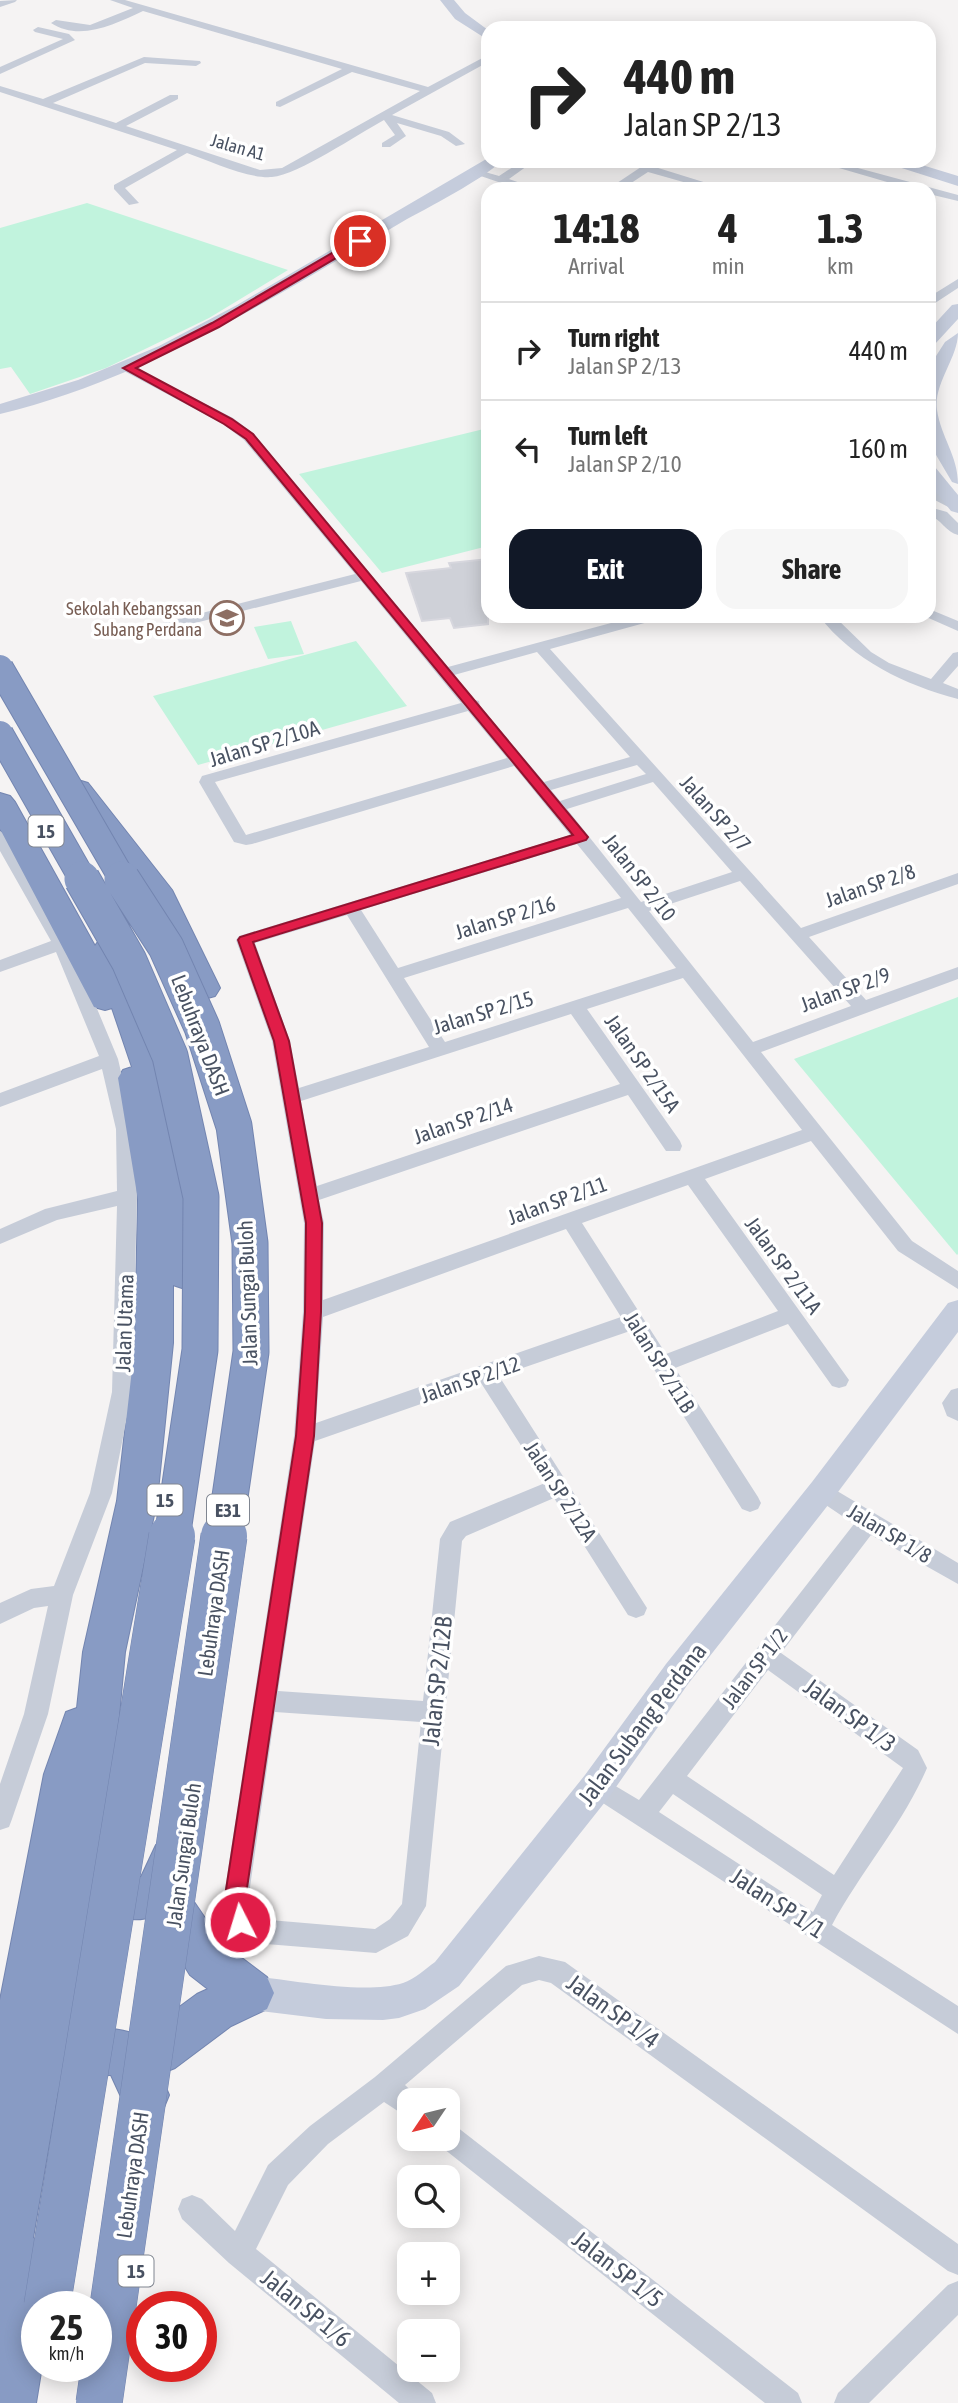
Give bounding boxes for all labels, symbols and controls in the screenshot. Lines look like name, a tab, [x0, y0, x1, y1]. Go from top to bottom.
text: 440 m	[624, 48, 735, 104]
icon: right	[509, 49, 600, 140]
text: Jalan SP 2/13	[624, 106, 782, 143]
street label: Jalan A1	[208, 129, 268, 165]
text: 14:18	[553, 204, 640, 252]
text: 4	[718, 204, 738, 252]
text: 1.3	[817, 204, 864, 252]
pin	[330, 211, 390, 271]
icon: arrive	[341, 222, 379, 260]
text: Arrival	[568, 253, 624, 279]
text: min	[712, 253, 745, 279]
text: km	[827, 253, 854, 279]
text: Turn right	[568, 323, 659, 353]
icon: right	[509, 332, 547, 370]
text: 440 m	[849, 336, 908, 366]
text: Jalan SP 2/13	[568, 353, 681, 379]
text: Turn left	[568, 421, 648, 451]
icon: left	[509, 430, 547, 468]
text: 160 m	[849, 434, 908, 464]
text: Jalan SP 2/10	[568, 451, 681, 477]
button: Exit	[509, 529, 702, 609]
button: Share	[716, 529, 908, 609]
place label: Sekolah Kebangssan Subang Perdana	[66, 598, 202, 640]
school or university icon: Sekolah Kebangssan Subang Perdana	[208, 599, 246, 637]
street label: Jalan SP 2/10A	[206, 715, 323, 771]
street label: Jalan SP 2/7	[676, 770, 756, 856]
road number: 15	[28, 816, 64, 846]
street label: Jalan SP 2/10	[599, 829, 681, 925]
street label: Jalan SP 2/8	[822, 858, 918, 912]
street label: Jalan SP 2/16	[452, 890, 558, 944]
street label: Jalan SP 2/9	[797, 962, 893, 1016]
street label: Lebuhraya DASH	[167, 971, 235, 1099]
street label: Jalan SP 2/15	[430, 985, 536, 1039]
street label: Jalan SP 2/15A	[601, 1009, 686, 1117]
street label: Jalan SP 2/14	[410, 1092, 516, 1148]
street label: Jalan SP 2/11	[504, 1171, 610, 1229]
street label: Jalan SP 2/11A	[741, 1212, 828, 1319]
street label: Jalan Sungai Buloh	[232, 1220, 262, 1366]
street label: Jalan Utama	[110, 1274, 138, 1372]
street label: Jalan SP 2/11B	[620, 1308, 700, 1417]
street label: Jalan SP 2/12	[417, 1351, 523, 1407]
street label: Jalan SP 2/12A	[520, 1437, 602, 1546]
road number: 15	[148, 1484, 182, 1516]
road number: E31	[207, 1494, 249, 1526]
street label: Jalan SP 1/8	[844, 1499, 936, 1567]
street label: Lebuhraya DASH	[192, 1548, 234, 1678]
street label: Jalan SP 2/12B	[417, 1614, 457, 1747]
street label: Jalan SP 1/2	[716, 1623, 792, 1713]
street label: Jalan Subang Perdana	[572, 1638, 712, 1810]
street label: Jalan SP 1/3	[799, 1673, 901, 1757]
street label: Jalan Sungai Buloh	[161, 1781, 205, 1929]
street label: Jalan SP 1/1	[726, 1863, 830, 1943]
position arrow	[203, 1885, 277, 1959]
street label: Jalan SP 1/4	[562, 1969, 664, 2053]
north arrow	[397, 2088, 460, 2151]
map controls	[397, 2088, 460, 2382]
street label: Lebuhraya DASH	[111, 2110, 153, 2240]
button: search	[397, 2165, 460, 2228]
street label: Jalan SP 1/5	[567, 2225, 669, 2313]
button: +	[397, 2242, 460, 2305]
road number: 15	[118, 2256, 154, 2286]
street label: Jalan SP 1/6	[256, 2264, 356, 2352]
speed limit sign: 30	[126, 2291, 217, 2382]
text: 25	[50, 2307, 83, 2347]
button: −	[397, 2319, 460, 2382]
text: km/h	[49, 2343, 84, 2364]

